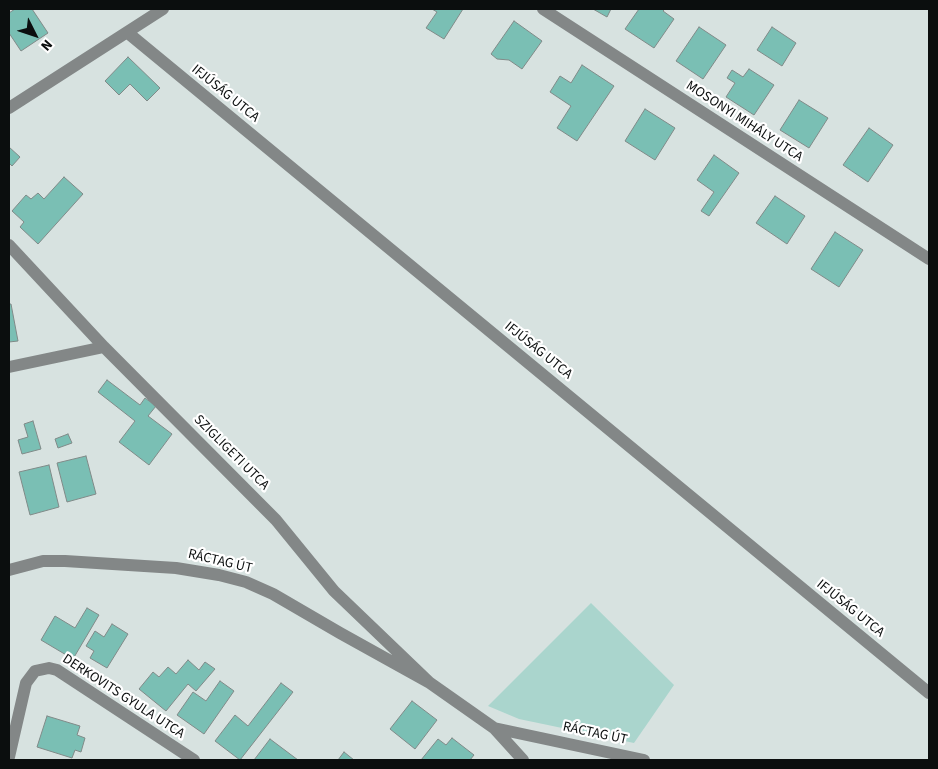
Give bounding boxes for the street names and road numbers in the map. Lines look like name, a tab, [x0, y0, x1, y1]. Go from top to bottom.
street label: IFJÚSÁG UTCA	[188, 62, 262, 126]
street label: MOSONYI MIHÁLY UTCA	[682, 78, 806, 166]
street label: IFJÚSÁG UTCA	[501, 319, 575, 383]
street label: SZIGLIGETI UTCA	[190, 412, 272, 494]
street label: RÁCTAG ÚT	[186, 546, 254, 578]
street label: IFJÚSÁG UTCA	[813, 577, 887, 641]
street label: DERKOVITS GYULA UTCA	[59, 651, 187, 743]
street label: RÁCTAG ÚT	[561, 719, 629, 749]

